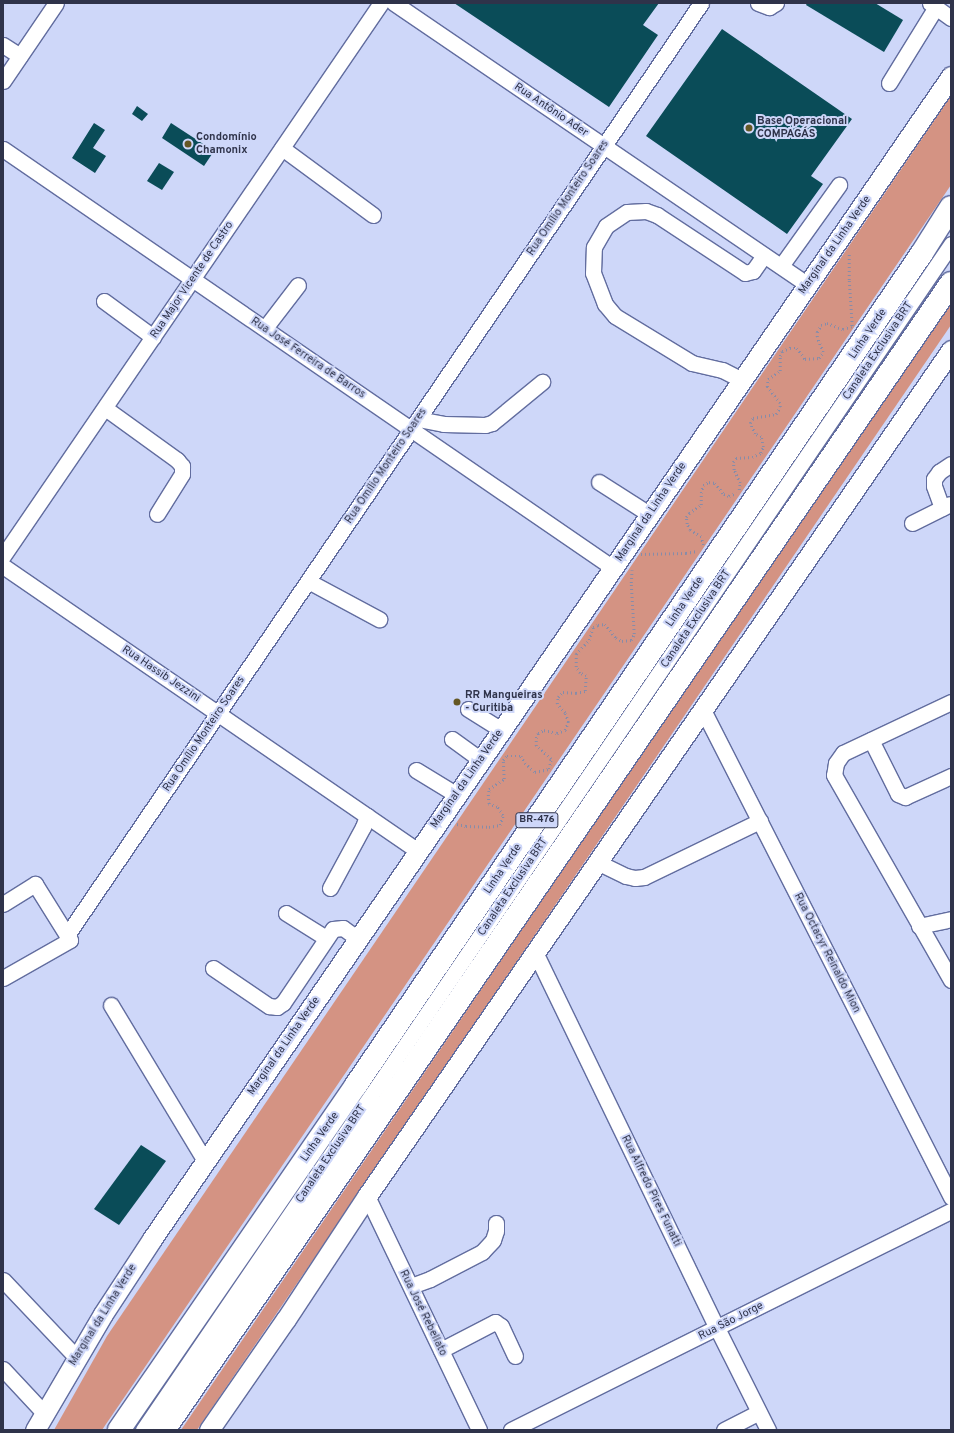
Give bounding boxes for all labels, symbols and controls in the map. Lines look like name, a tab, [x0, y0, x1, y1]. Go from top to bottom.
street label: Rua Antônio Ader	[511, 80, 591, 140]
place label: Base Operacional COMPAGÁS	[757, 115, 847, 141]
marker: Base Operacional COMPAGÁS	[744, 123, 754, 133]
place label: Condomínio Chamonix	[196, 131, 257, 157]
street label: Rua Omílio Monteiro Soares	[524, 138, 612, 258]
marker: Condomínio Chamonix	[183, 139, 193, 149]
street label: Marginal da Linha Verde	[796, 193, 874, 297]
street label: Rua Major Vicente de Castro	[148, 219, 236, 341]
street label: Canaleta Exclusiva BRT	[840, 300, 916, 402]
street label: Linha Verde	[846, 306, 890, 362]
street label: Rua José Ferreira de Barros	[248, 315, 368, 401]
street label: Rua Omílio Monteiro Soares	[342, 406, 430, 526]
street label: Marginal da Linha Verde	[613, 460, 689, 564]
street label: Canaleta Exclusiva BRT	[658, 568, 734, 670]
street label: Linha Verde	[663, 574, 707, 630]
street label: Rua Hassib Jezzini	[119, 643, 203, 705]
street label: Rua Omílio Monteiro Soares	[160, 674, 248, 794]
place label: RR Mangueiras - Curitiba	[465, 689, 543, 715]
marker: RR Mangueiras - Curitiba	[452, 697, 462, 707]
street label: Marginal da Linha Verde	[428, 727, 506, 831]
road number: BR-476	[515, 812, 559, 828]
street label: Canaleta Exclusiva BRT	[475, 836, 551, 938]
street label: Linha Verde	[481, 841, 525, 897]
street label: Rua Octacyr Reinaldo Mion	[791, 891, 863, 1015]
street label: Marginal da Linha Verde	[245, 994, 323, 1098]
street label: Canaleta Exclusiva BRT	[293, 1103, 369, 1205]
street label: Linha Verde	[298, 1109, 342, 1165]
street label: Rua Alfredo Pires Funatti	[618, 1133, 684, 1249]
street label: Marginal da Linha Verde	[66, 1262, 140, 1368]
street label: Rua José Rebellato	[396, 1268, 450, 1358]
street label: Rua São Jorge	[696, 1299, 766, 1343]

